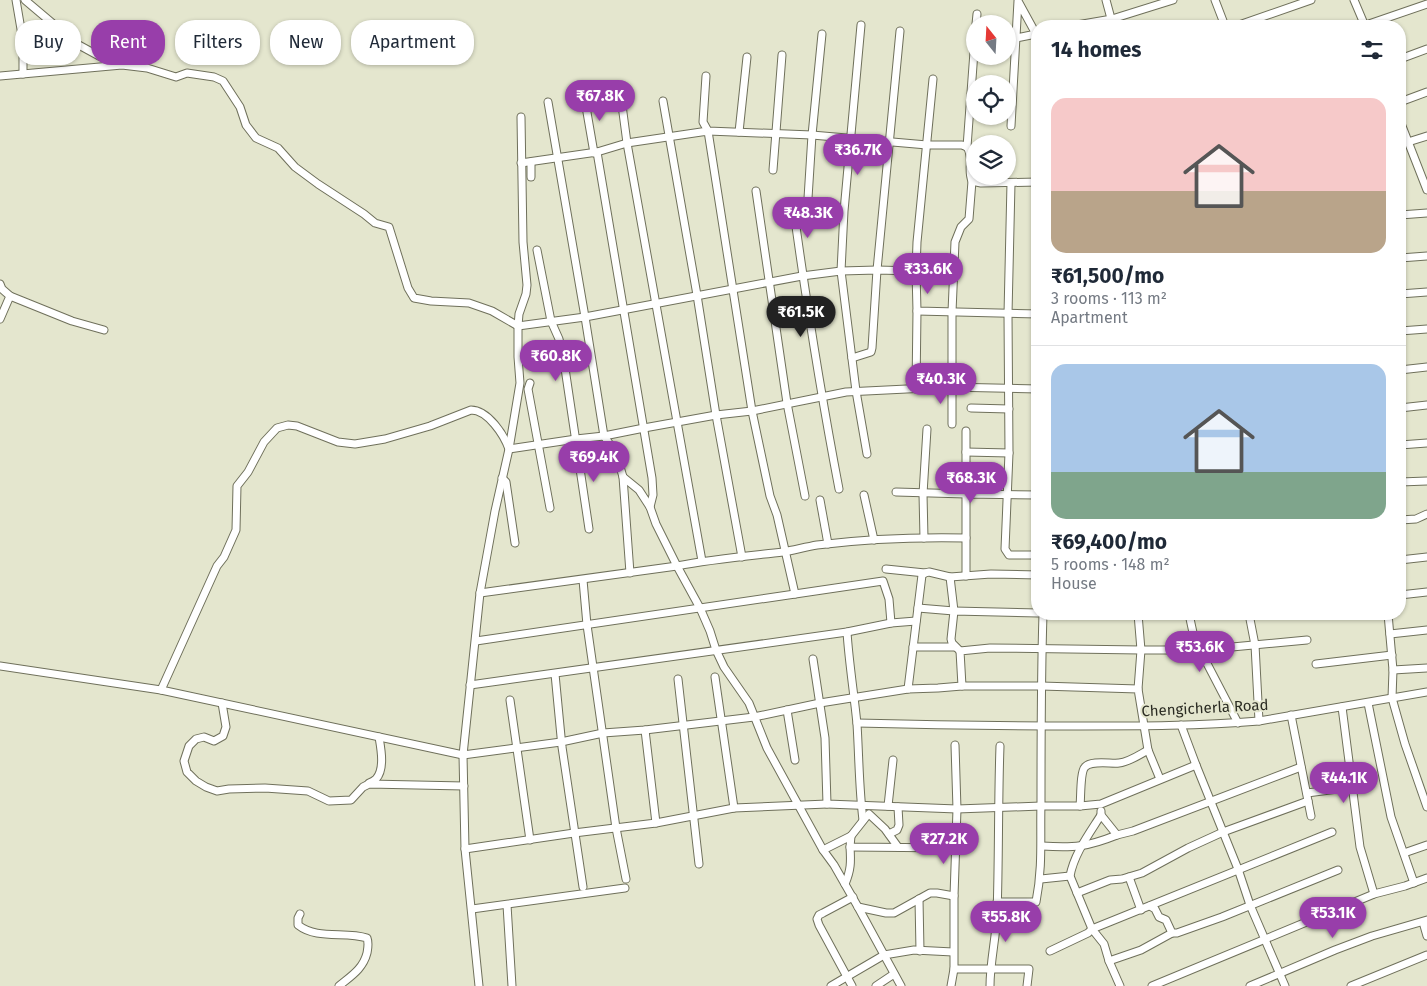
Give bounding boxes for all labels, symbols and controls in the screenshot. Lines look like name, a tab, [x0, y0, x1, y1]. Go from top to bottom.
north arrow	[966, 15, 1016, 65]
map controls	[966, 15, 1016, 185]
chip: Buy	[15, 20, 81, 65]
chip: Rent	[91, 20, 165, 65]
chip: Filters	[175, 20, 260, 65]
chip: New	[270, 20, 341, 65]
chip: Apartment	[351, 20, 474, 65]
icon: filters	[1358, 36, 1386, 64]
text: 14 homes	[1051, 37, 1141, 63]
button: locate	[966, 75, 1016, 125]
pin: ₹67.8K	[559, 80, 641, 122]
text: ₹67.8K	[576, 86, 624, 105]
icon: home	[1174, 131, 1264, 221]
pin: ₹36.7K	[817, 134, 899, 176]
button: layers	[966, 135, 1016, 185]
text: ₹36.7K	[834, 140, 882, 159]
pin: ₹48.3K	[767, 196, 849, 239]
text: ₹48.3K	[783, 203, 833, 222]
pin: ₹33.6K	[887, 252, 969, 295]
text: ₹33.6K	[904, 259, 952, 278]
text: ₹61,500/mo	[1051, 263, 1164, 289]
text: 3 rooms · 113 m²	[1051, 289, 1167, 308]
pin: ₹61.5K	[760, 296, 842, 338]
text: ₹61.5K	[778, 302, 824, 321]
text: Apartment	[1051, 308, 1128, 327]
pin: ₹60.8K	[515, 340, 597, 382]
text: ₹60.8K	[531, 346, 581, 365]
pin: ₹40.3K	[900, 362, 982, 405]
text: ₹40.3K	[916, 369, 966, 388]
icon: home	[1174, 396, 1264, 486]
pin: ₹69.4K	[553, 440, 635, 483]
text: ₹69.4K	[569, 447, 619, 466]
pin: ₹68.3K	[930, 462, 1012, 504]
text: ₹68.3K	[946, 468, 996, 487]
text: ₹69,400/mo	[1051, 529, 1167, 555]
text: 5 rooms · 148 m²	[1051, 555, 1170, 574]
text: House	[1051, 574, 1097, 593]
pin: ₹53.6K	[1159, 630, 1241, 673]
text: ₹53.6K	[1176, 637, 1224, 656]
street label: Chengicherla Road	[1141, 696, 1269, 720]
pin: ₹44.1K	[1303, 762, 1385, 804]
text: ₹44.1K	[1321, 768, 1367, 787]
pin: ₹27.2K	[903, 822, 985, 865]
text: ₹27.2K	[921, 829, 967, 848]
pin: ₹53.1K	[1292, 896, 1374, 939]
pin: ₹55.8K	[965, 900, 1047, 943]
text: ₹53.1K	[1310, 903, 1356, 922]
text: ₹55.8K	[981, 907, 1031, 926]

